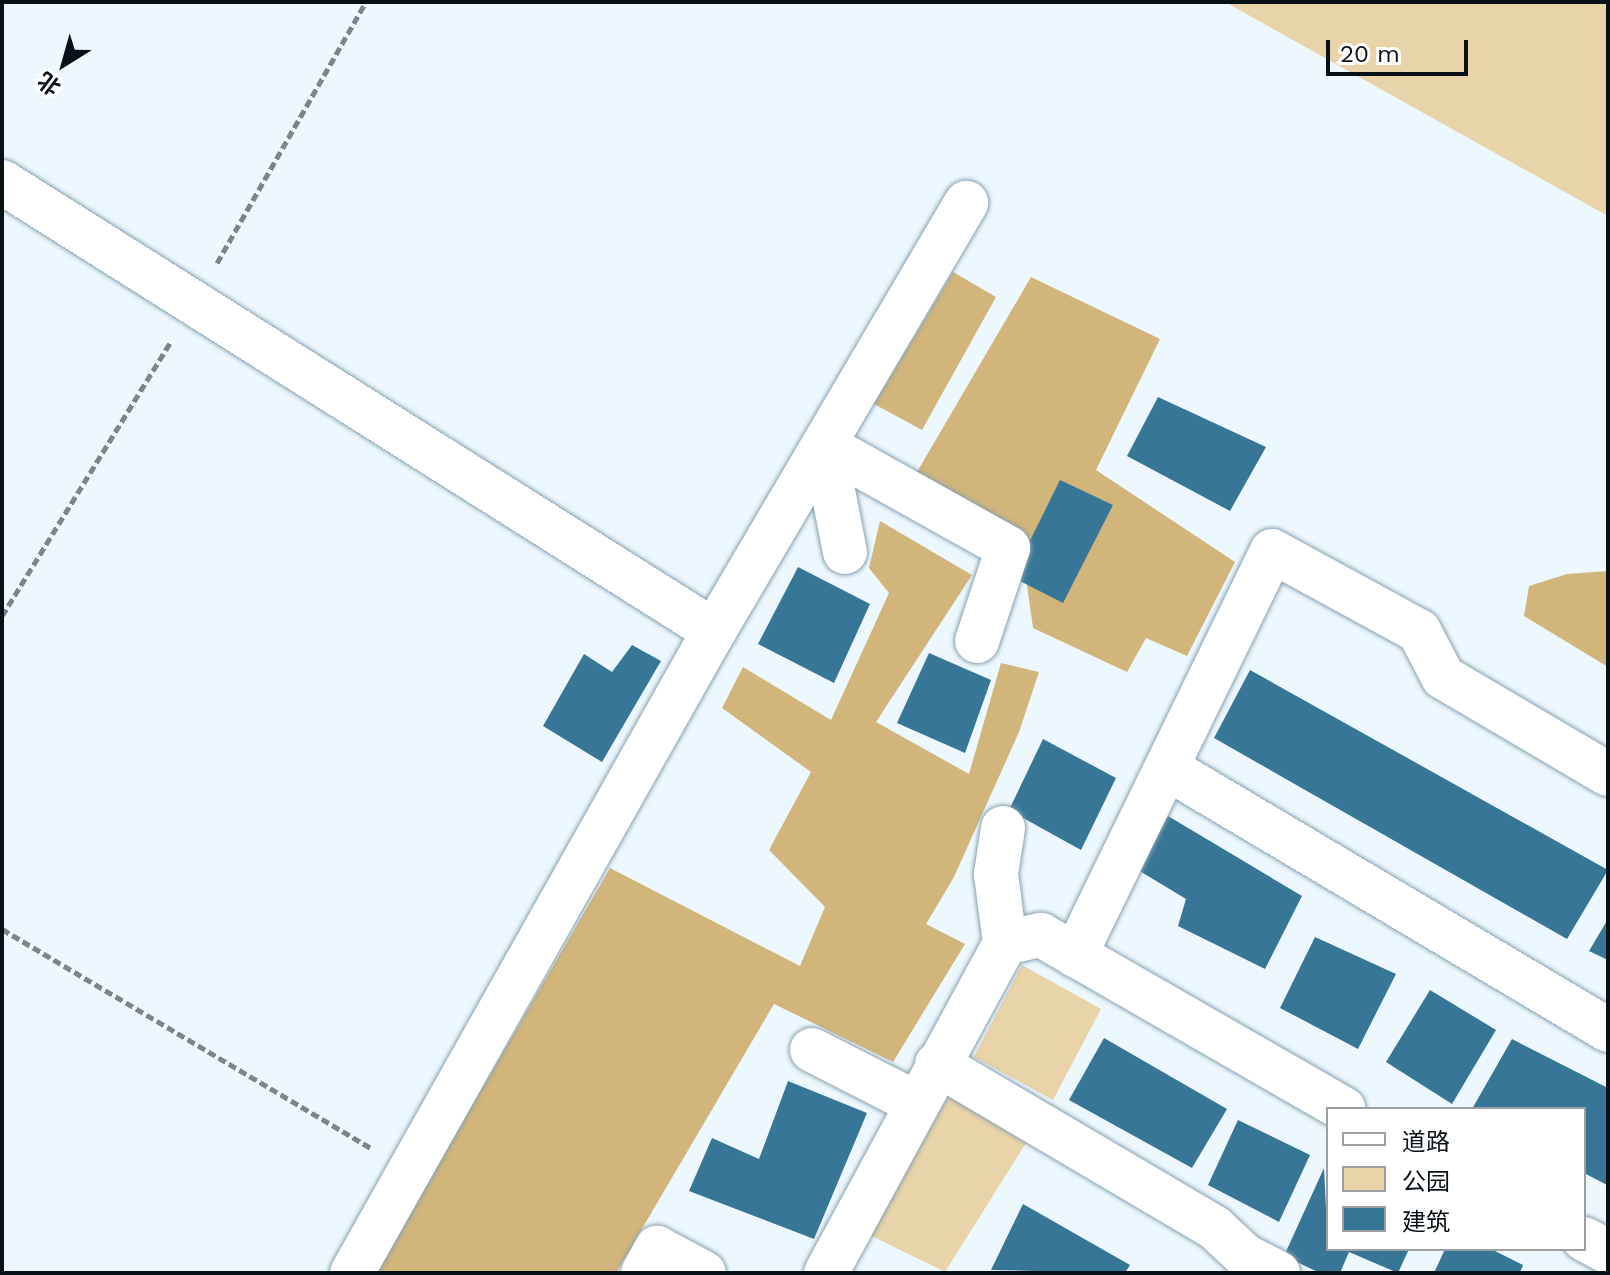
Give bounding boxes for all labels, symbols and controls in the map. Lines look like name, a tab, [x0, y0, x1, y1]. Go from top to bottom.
north arrow	[24, 24, 104, 104]
scale bar	[1330, 24, 1472, 74]
text: 20 m	[1340, 40, 1400, 68]
text: 北	[33, 67, 66, 100]
legend	[1326, 1107, 1586, 1251]
text: 道路	[1402, 1128, 1450, 1156]
text: 公园	[1402, 1168, 1450, 1196]
text: 建筑	[1402, 1208, 1450, 1236]

